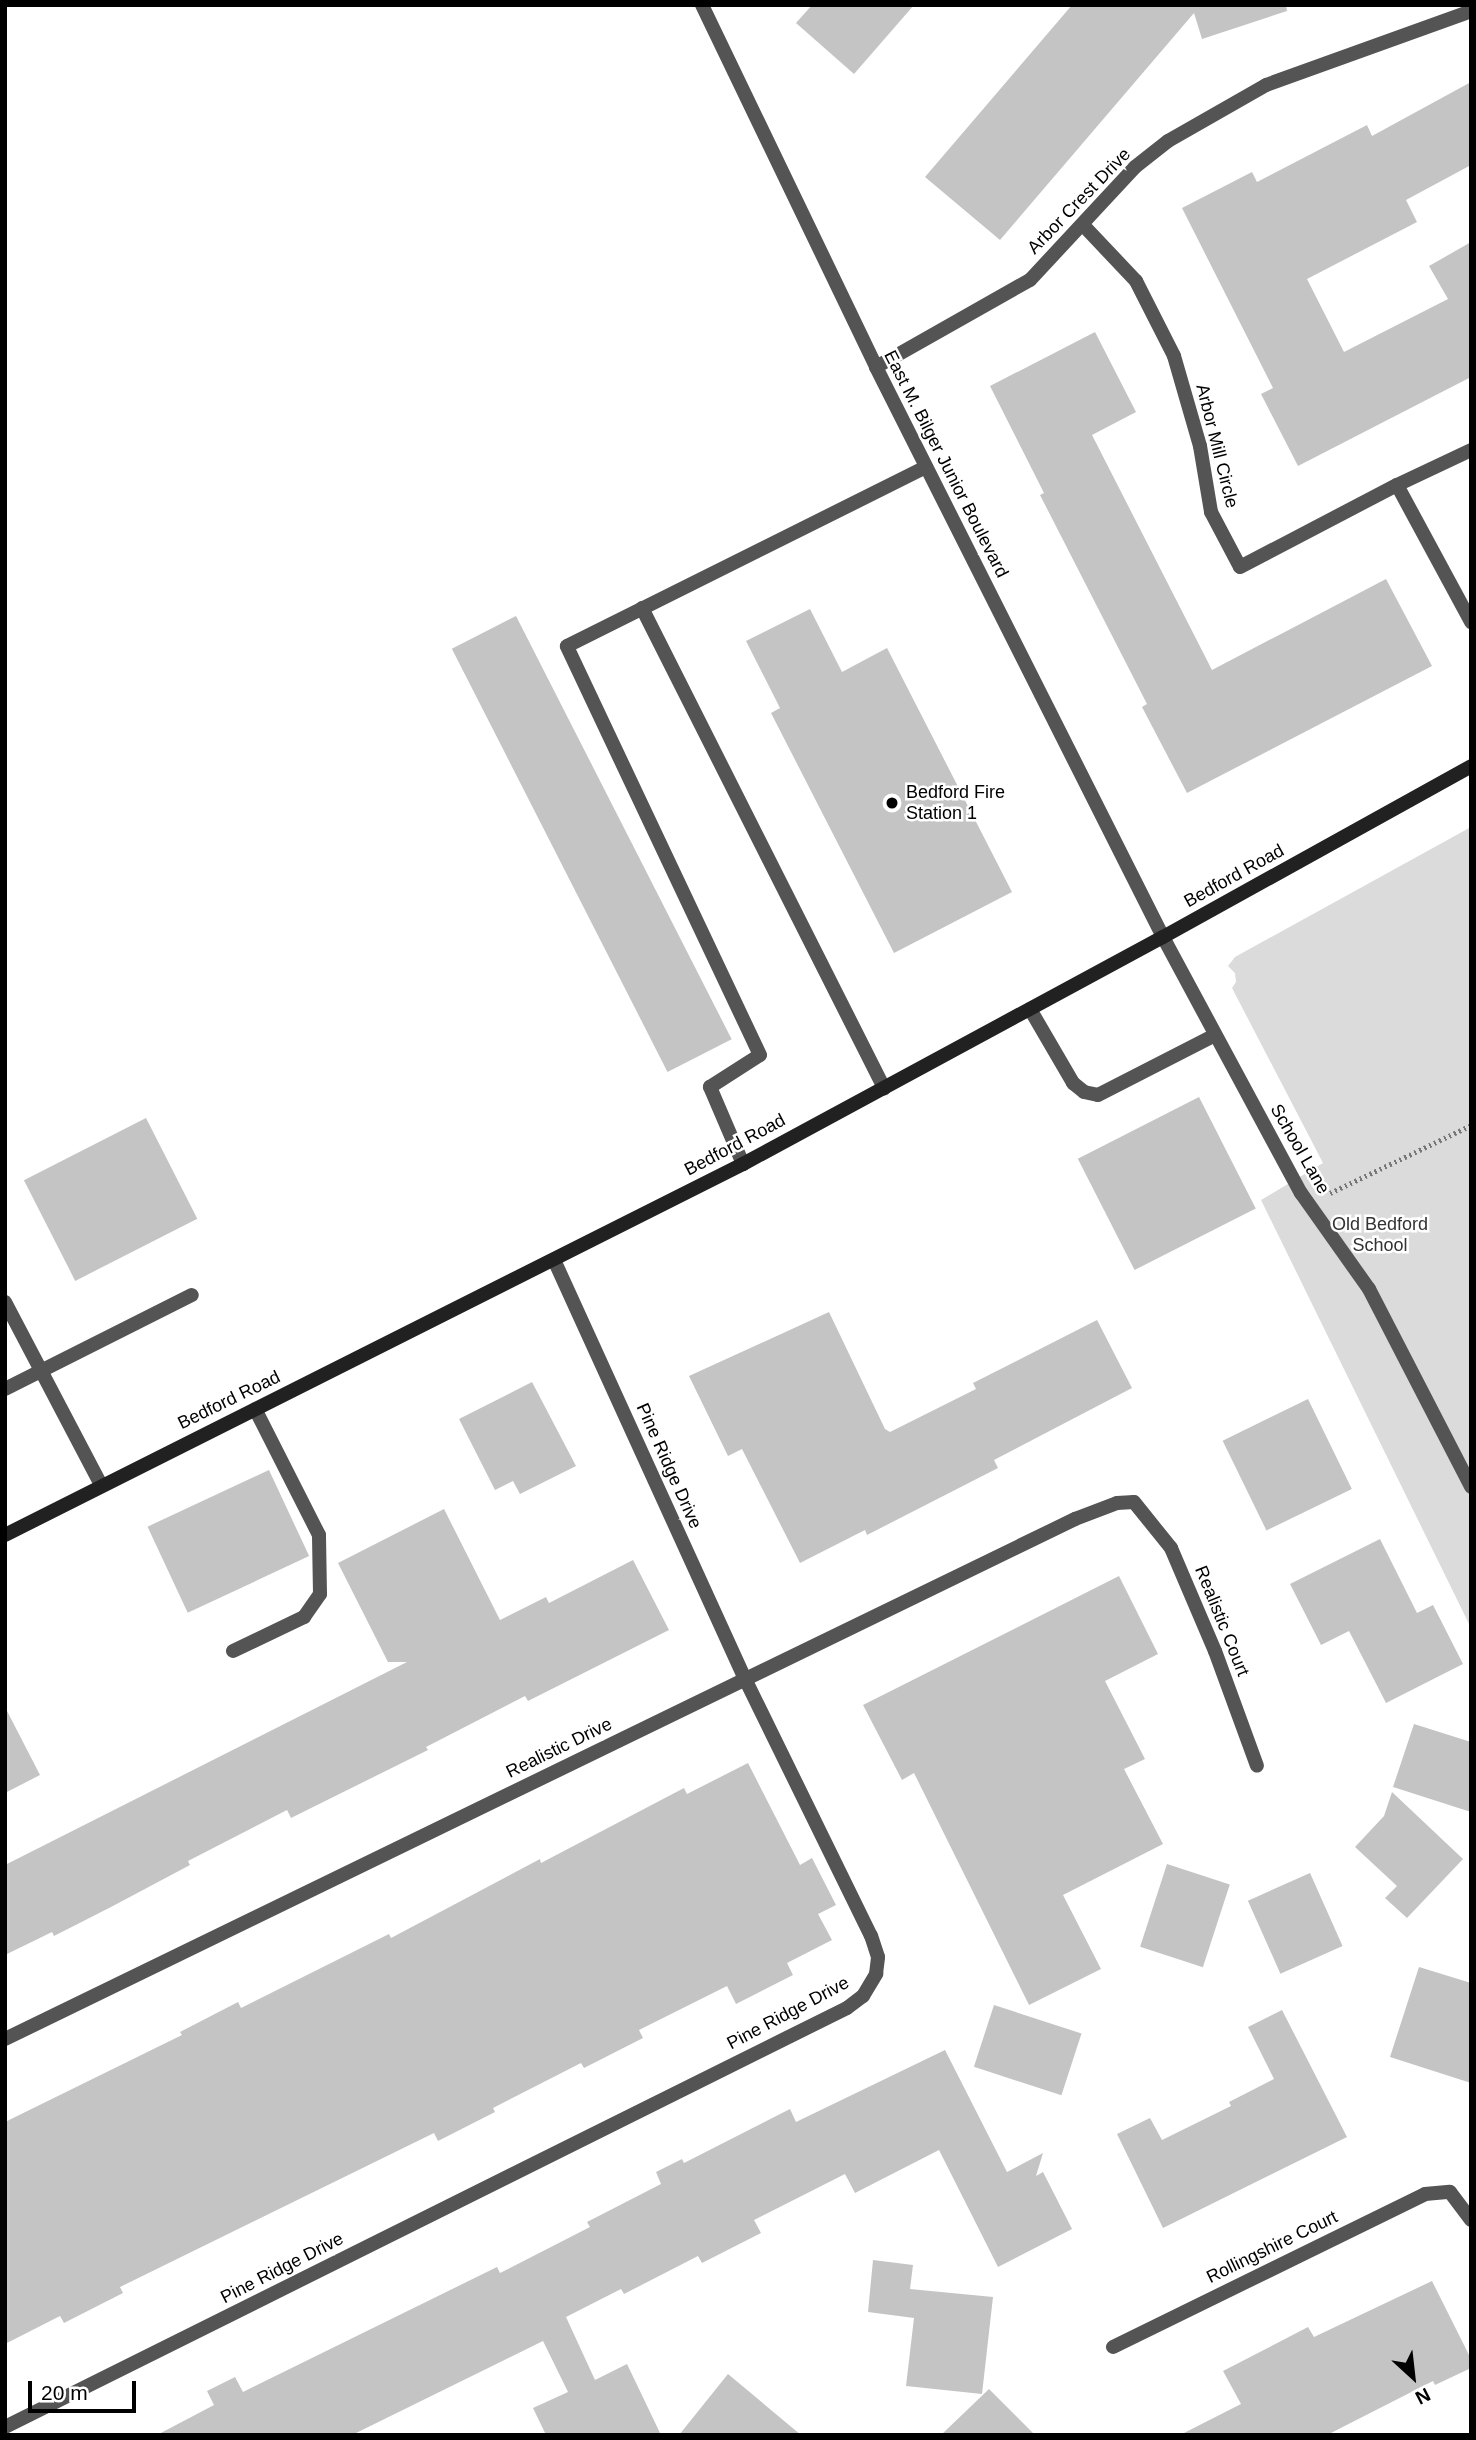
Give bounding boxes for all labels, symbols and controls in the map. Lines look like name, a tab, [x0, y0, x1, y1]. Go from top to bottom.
street label: Arbor Crest Drive	[1023, 143, 1135, 259]
street label: East M. Bilger Junior Boulevard	[879, 347, 1013, 581]
street label: Arbor Mill Circle	[1191, 382, 1243, 510]
place label: Bedford Fire Station 1	[906, 782, 1005, 824]
marker: Bedford Fire Station 1	[884, 795, 900, 811]
street label: Bedford Road	[1180, 840, 1288, 912]
street label: School Lane	[1266, 1100, 1334, 1198]
street label: Bedford Road	[681, 1109, 789, 1181]
park label: Old Bedford School	[1332, 1214, 1428, 1256]
street label: Bedford Road	[174, 1366, 284, 1434]
street label: Pine Ridge Drive	[632, 1400, 706, 1532]
street label: Realistic Court	[1190, 1563, 1254, 1679]
street label: Realistic Drive	[503, 1713, 615, 1783]
street label: Pine Ridge Drive	[723, 1972, 853, 2054]
street label: Rollingshire Court	[1203, 2206, 1341, 2288]
street label: Pine Ridge Drive	[217, 2228, 347, 2308]
north arrow	[1378, 2342, 1448, 2412]
scale bar	[32, 2366, 140, 2410]
text: 20 m	[41, 2381, 88, 2404]
text: N	[1412, 2384, 1434, 2409]

